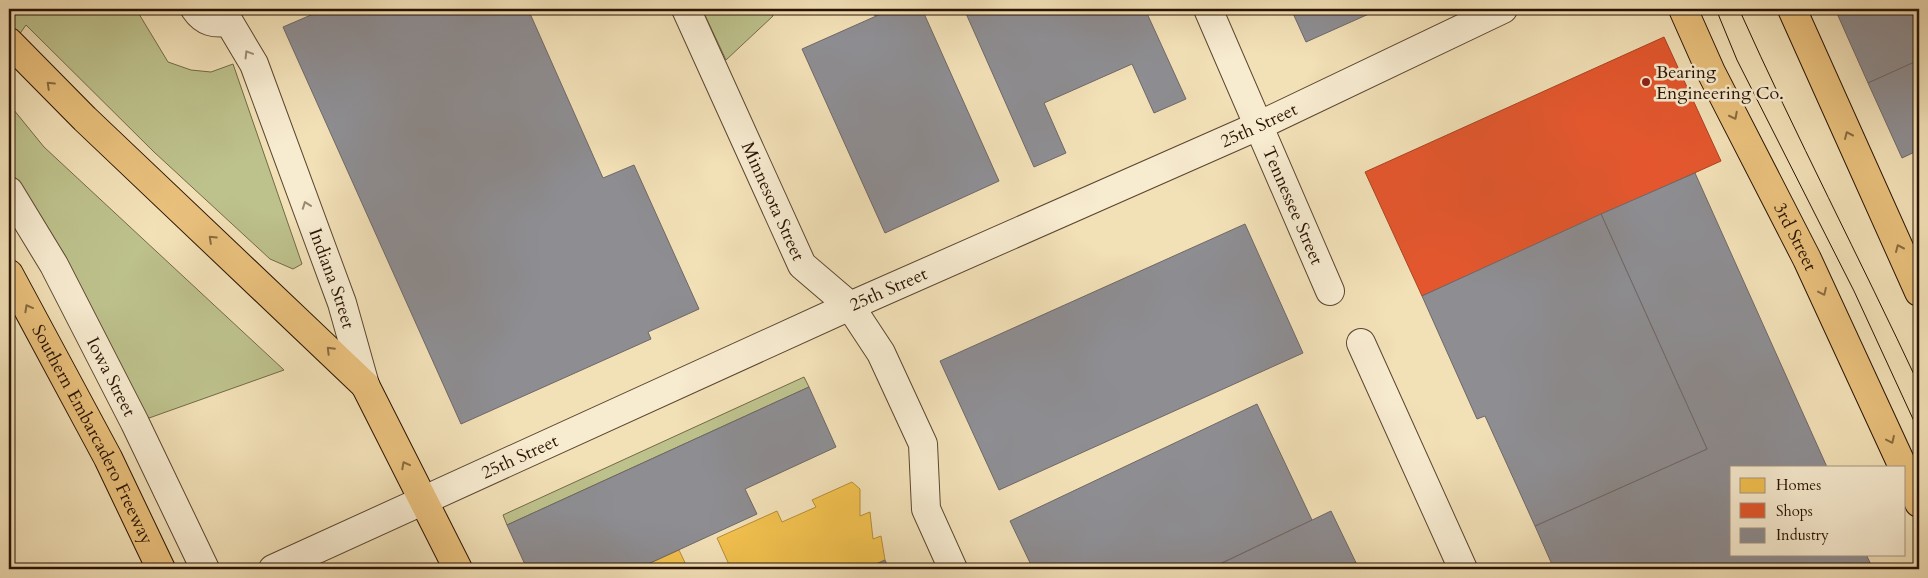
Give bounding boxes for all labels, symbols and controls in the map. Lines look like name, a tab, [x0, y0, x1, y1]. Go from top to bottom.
one-way arrow	[245, 50, 255, 59]
place label: Bearing Engineering Co.	[1656, 60, 1784, 106]
marker: Bearing Engineering Co.	[1640, 76, 1652, 88]
one-way arrow	[47, 82, 56, 91]
street label: 25th Street	[1216, 97, 1302, 154]
one-way arrow	[1728, 111, 1738, 120]
one-way arrow	[1844, 131, 1855, 140]
street label: Minnesota Street	[735, 138, 811, 265]
street label: Tennessee Street	[1256, 143, 1329, 269]
street label: 3rd Street	[1767, 198, 1823, 275]
one-way arrow	[302, 202, 312, 210]
street label: Indiana Street	[303, 225, 361, 332]
one-way arrow	[209, 236, 218, 245]
one-way arrow	[1895, 244, 1906, 253]
street label: 25th Street	[846, 261, 931, 318]
one-way arrow	[1816, 287, 1827, 296]
one-way arrow	[24, 304, 34, 313]
street label: Southern Embarcadero Freeway	[25, 320, 160, 549]
street label: Iowa Street	[80, 333, 142, 421]
one-way arrow	[327, 347, 336, 356]
street label: 25th Street	[477, 428, 563, 485]
one-way arrow	[1884, 435, 1895, 444]
one-way arrow	[401, 462, 411, 471]
legend	[1730, 466, 1906, 556]
text: Homes	[1776, 475, 1821, 495]
text: Shops	[1776, 501, 1813, 521]
text: Industry	[1776, 525, 1829, 545]

